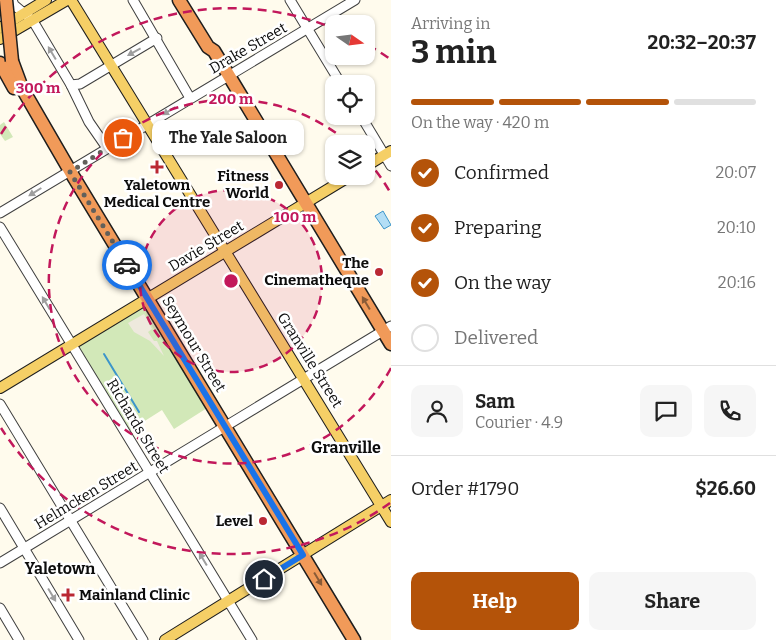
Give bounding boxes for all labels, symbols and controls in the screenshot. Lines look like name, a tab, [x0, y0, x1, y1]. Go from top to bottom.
text: Arriving in	[411, 14, 490, 33]
north arrow	[325, 15, 375, 65]
map controls	[325, 15, 375, 185]
street label: Drake Street	[206, 18, 290, 77]
text: 20:32–20:37	[647, 31, 756, 54]
text: 3 min	[411, 33, 497, 71]
one-way arrow	[48, 46, 57, 59]
one-way arrow	[126, 48, 141, 56]
button: locate	[325, 75, 375, 125]
text: 300 m	[16, 79, 61, 97]
text: 200 m	[209, 90, 254, 108]
one-way arrow	[163, 106, 176, 115]
text: On the way · 420 m	[411, 113, 549, 132]
pin	[102, 117, 144, 159]
callout: The Yale Saloon	[153, 120, 306, 156]
icon: bag	[109, 124, 137, 152]
text: The Yale Saloon	[169, 128, 287, 147]
button: layers	[325, 135, 375, 185]
icon: check	[411, 159, 439, 187]
marker: Yaletown Medical Centre	[150, 160, 164, 174]
text: Confirmed	[454, 161, 549, 184]
text: 20:07	[715, 163, 756, 182]
place label: Fitness World	[217, 167, 269, 202]
place label: Yaletown Medical Centre	[104, 176, 210, 211]
marker: Fitness World	[273, 179, 285, 191]
one-way arrow	[28, 187, 41, 196]
text: 100 m	[274, 208, 317, 226]
icon: check	[411, 214, 439, 242]
street label: Davie Street	[165, 216, 247, 275]
text: Preparing	[454, 216, 542, 239]
text: 20:10	[717, 218, 756, 237]
courier	[102, 240, 152, 290]
icon: car	[113, 251, 141, 279]
place label: The Cinematheque	[264, 254, 369, 289]
marker: The Cinematheque	[373, 266, 385, 278]
icon: check	[411, 269, 439, 297]
text: On the way	[454, 271, 551, 294]
centre of rings	[222, 272, 240, 290]
text: 20:16	[718, 273, 756, 292]
street label: Seymour Street	[158, 293, 230, 396]
one-way arrow	[361, 296, 370, 309]
one-way arrow	[41, 297, 50, 310]
street label: Granville Street	[273, 309, 347, 411]
text: Delivered	[454, 326, 538, 349]
street label: Richards Street	[103, 376, 174, 477]
button: person	[411, 385, 463, 437]
button: chat	[640, 385, 692, 437]
button: phone	[704, 385, 756, 437]
text: Sam	[475, 390, 515, 413]
text: Courier · 4.9	[475, 413, 563, 432]
district label: Granville	[311, 438, 381, 457]
street label: Helmcken Street	[31, 457, 141, 533]
text: Order #1790	[411, 477, 519, 500]
text: $26.60	[695, 477, 756, 500]
place label: Level	[216, 512, 253, 530]
marker: Level	[257, 515, 269, 527]
one-way arrow	[199, 553, 208, 566]
pin	[243, 558, 285, 600]
district label: Yaletown	[25, 559, 96, 578]
icon: home	[250, 565, 278, 593]
button: Help	[411, 572, 579, 630]
button: Share	[589, 572, 756, 630]
one-way arrow	[313, 573, 322, 586]
place label: Mainland Clinic	[79, 586, 190, 604]
marker: Mainland Clinic	[61, 588, 75, 602]
one-way arrow	[48, 589, 57, 602]

